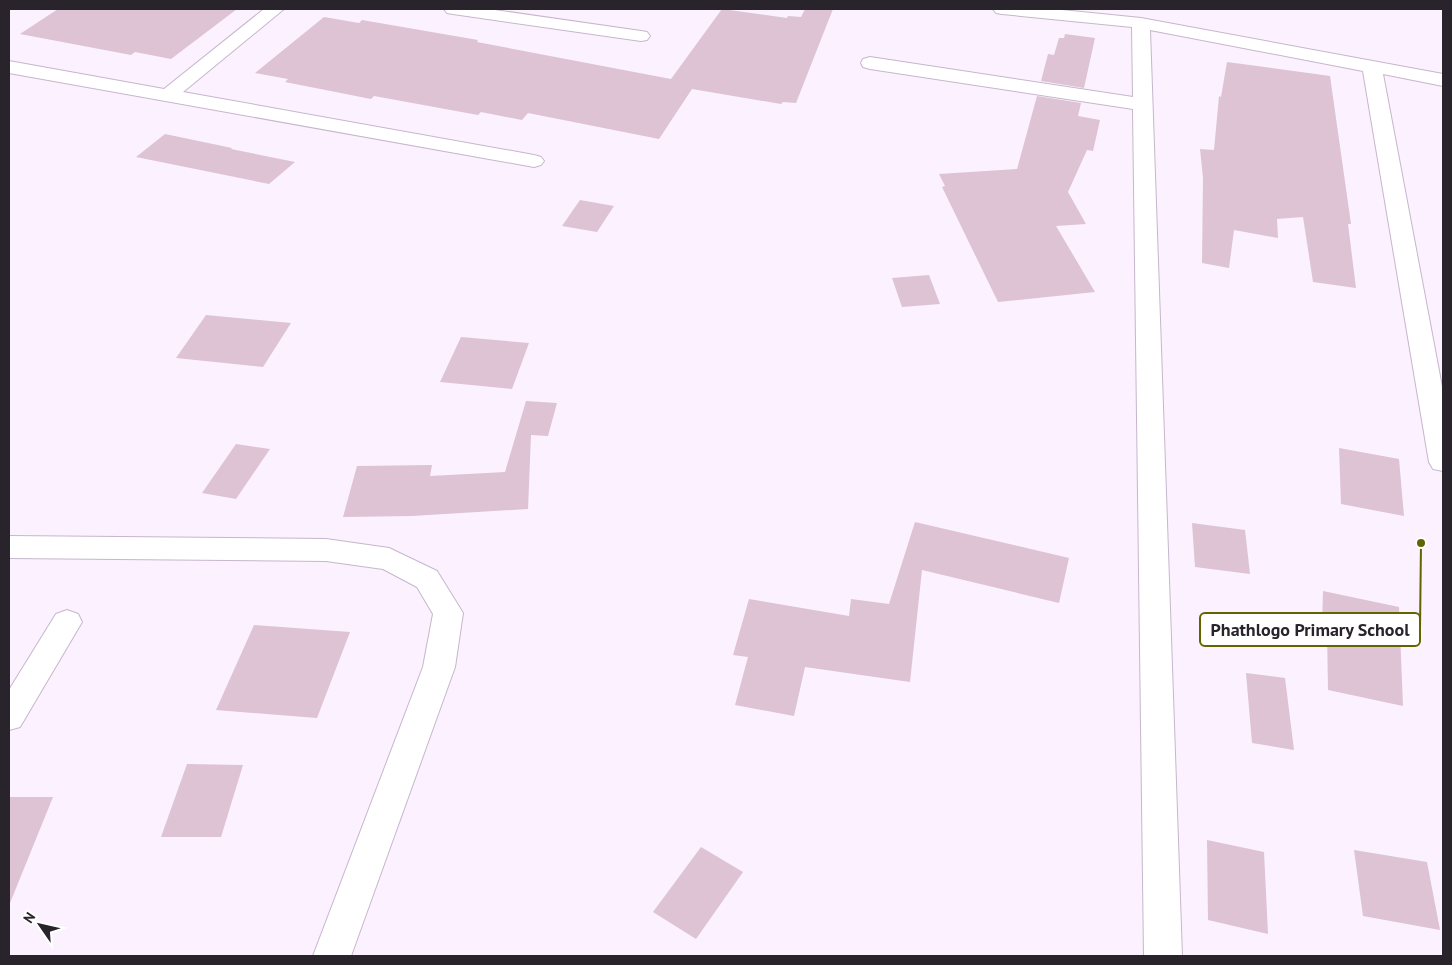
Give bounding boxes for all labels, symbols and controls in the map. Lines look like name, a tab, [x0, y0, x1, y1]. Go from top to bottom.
callout: Phathlogo Primary School	[1200, 613, 1420, 646]
text: Phathlogo Primary School	[1211, 618, 1410, 641]
north arrow	[15, 900, 65, 950]
text: N	[19, 909, 39, 927]

